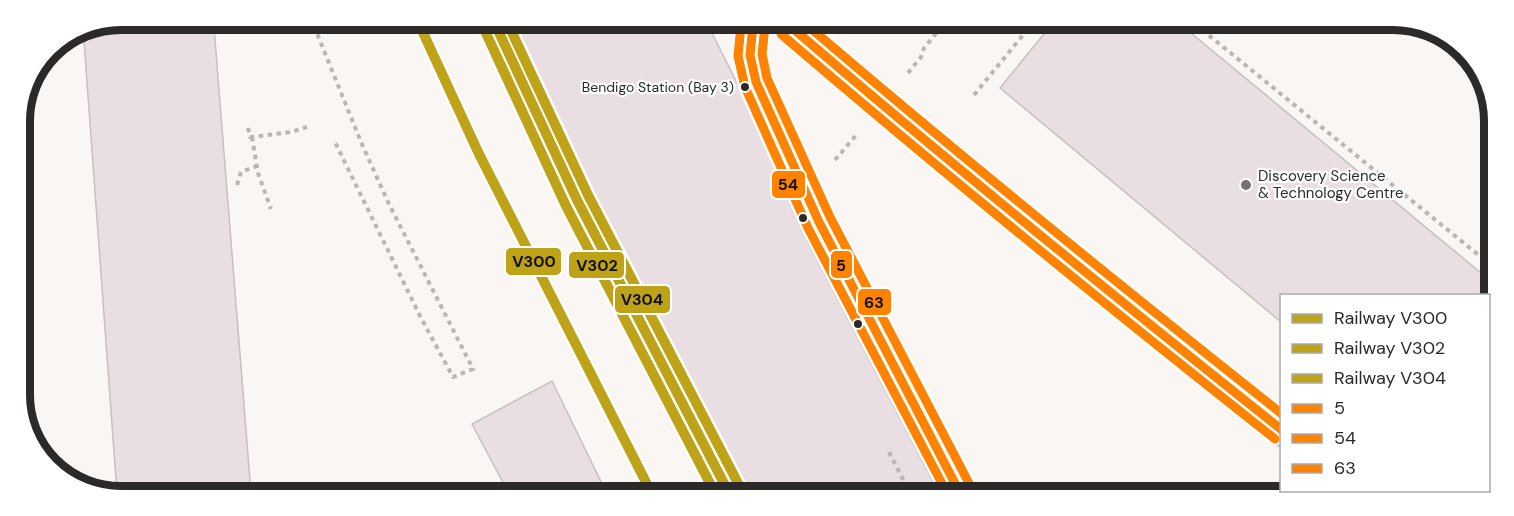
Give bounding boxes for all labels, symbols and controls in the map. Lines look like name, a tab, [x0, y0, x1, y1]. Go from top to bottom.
place label: Bendigo Station (Bay 3)	[582, 78, 734, 96]
marker: Bendigo Station (Bay 3)	[739, 81, 751, 93]
place label: Discovery Science & Technology Centre	[1258, 166, 1403, 203]
line badge: 54	[771, 170, 806, 199]
text: 54	[778, 174, 798, 195]
marker: Discovery Science & Technology Centre	[1239, 178, 1253, 192]
unlabelled marker	[797, 212, 809, 224]
line badge: V300	[505, 247, 562, 276]
line badge: 5	[830, 250, 853, 279]
text: V300	[512, 251, 556, 272]
line badge: V302	[568, 251, 625, 279]
text: V302	[576, 255, 618, 276]
text: 5	[836, 255, 846, 276]
line badge: V304	[614, 285, 671, 314]
line badge: 63	[857, 288, 892, 316]
text: V304	[621, 289, 663, 310]
text: 63	[864, 292, 884, 313]
legend	[1280, 294, 1490, 492]
text: Railway V300	[1334, 306, 1447, 330]
unlabelled marker	[852, 318, 864, 330]
text: Railway V302	[1334, 336, 1445, 360]
text: Railway V304	[1334, 366, 1446, 390]
text: 5	[1334, 396, 1345, 420]
text: 54	[1334, 426, 1356, 450]
text: 63	[1334, 456, 1356, 480]

